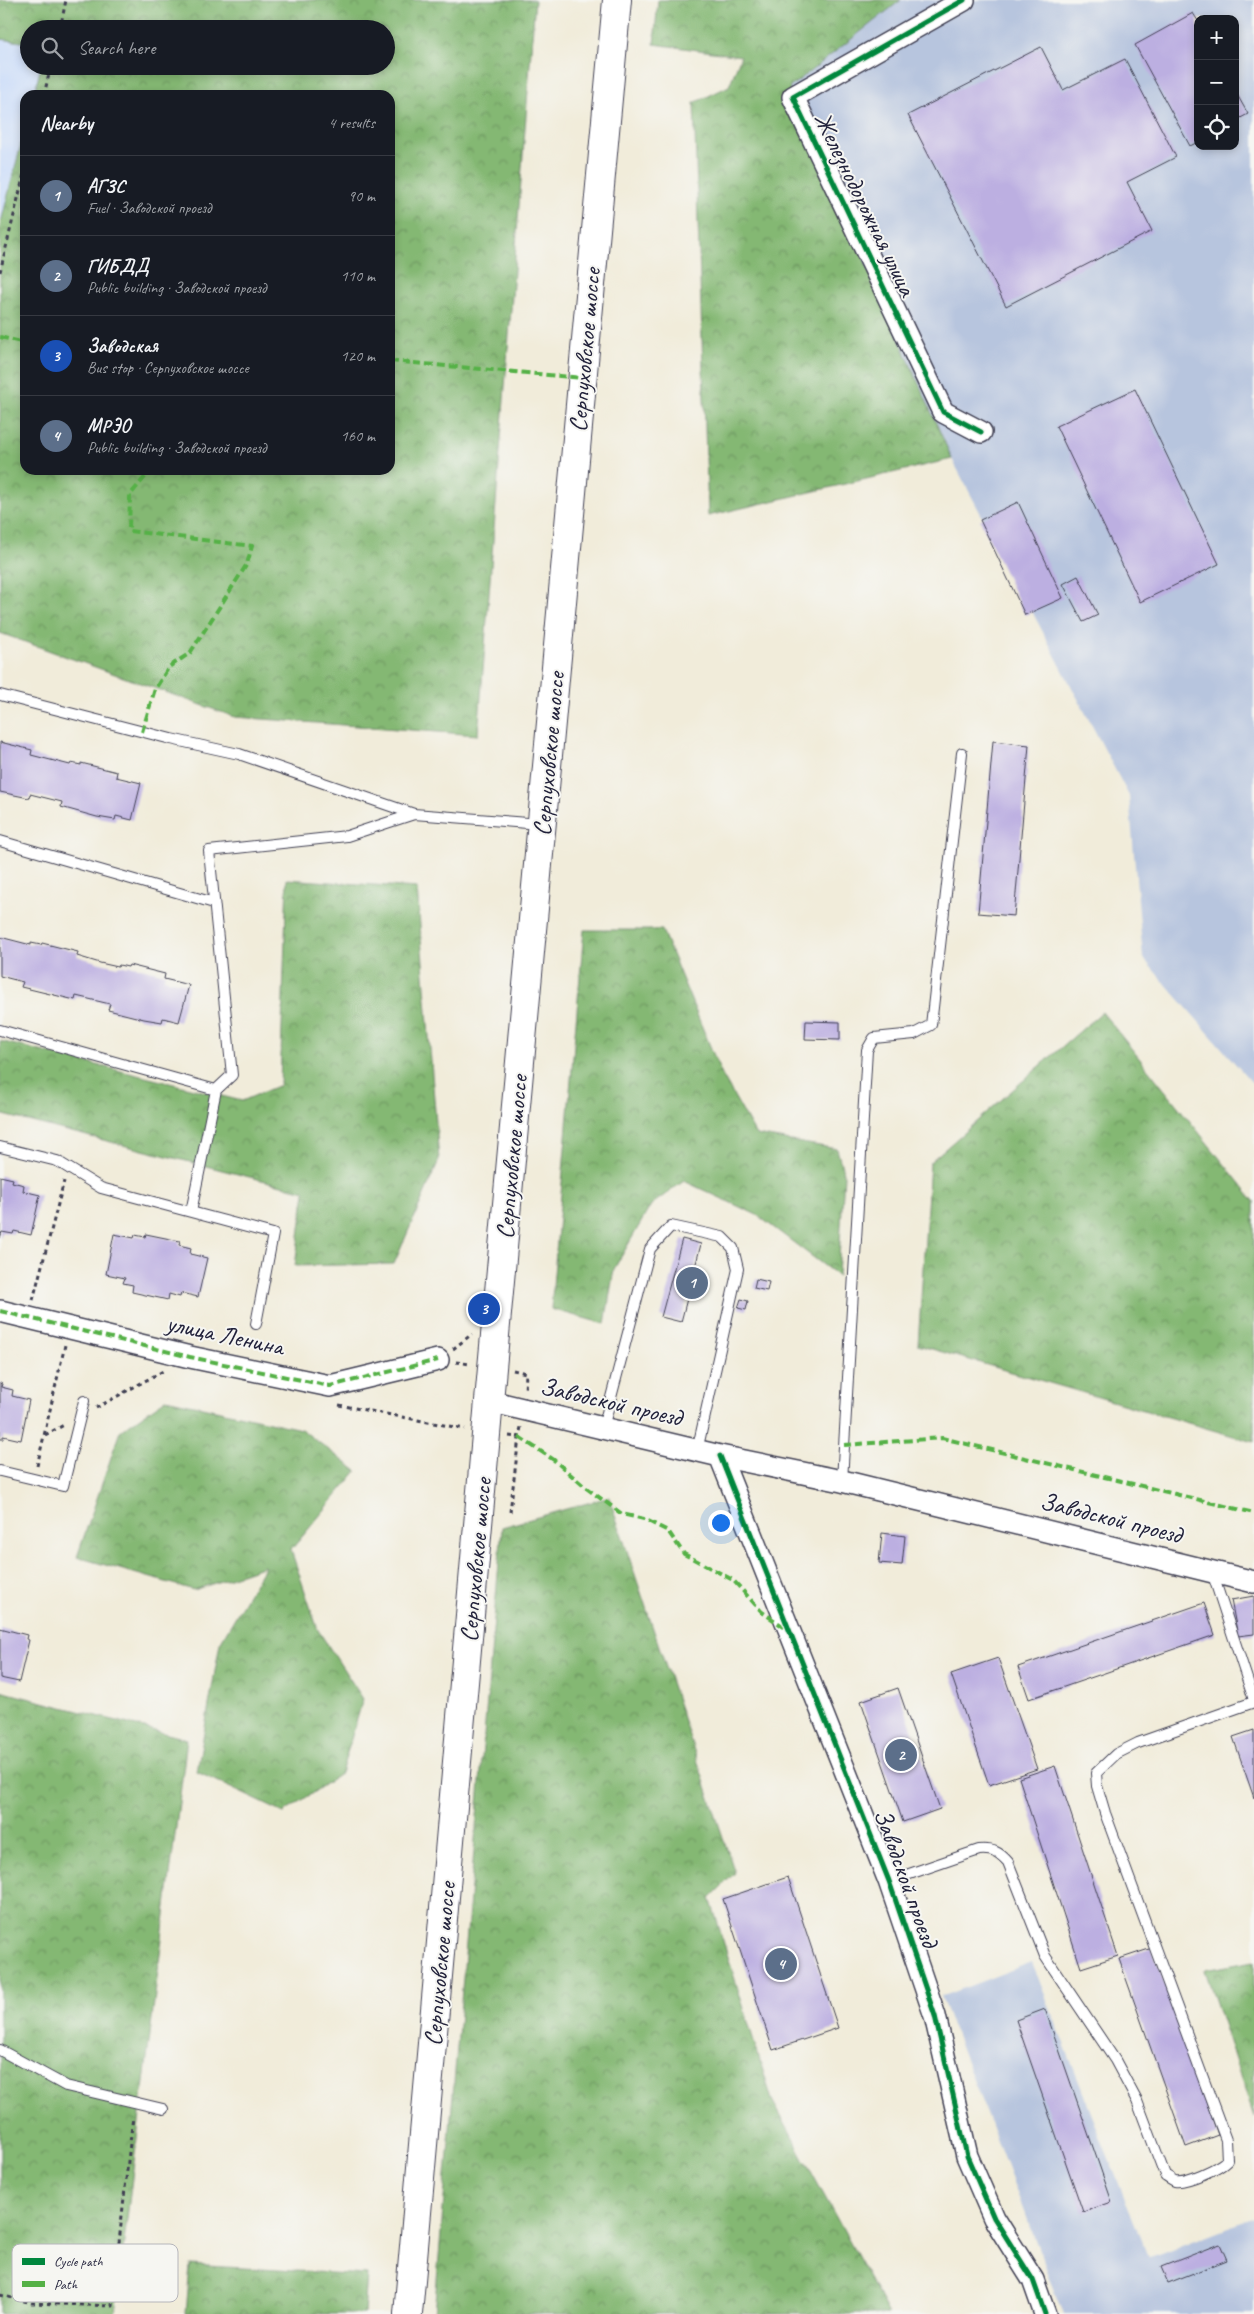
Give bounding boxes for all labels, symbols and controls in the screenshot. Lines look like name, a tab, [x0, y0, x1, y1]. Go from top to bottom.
map controls	[1194, 15, 1239, 150]
button: +	[1194, 15, 1239, 60]
search box	[20, 20, 395, 75]
icon: search	[38, 34, 66, 62]
text: Search here	[78, 36, 155, 60]
button: −	[1194, 60, 1239, 105]
button: locate	[1194, 105, 1239, 150]
street label: Железнодорожная улица	[807, 107, 924, 303]
text: Nearby	[40, 110, 93, 136]
text: 4 results	[328, 113, 375, 133]
text: АГЗС	[87, 174, 125, 198]
text: 1	[52, 186, 60, 206]
text: 90 m	[348, 186, 375, 206]
text: Fuel · Заводской проезд	[87, 198, 211, 218]
text: ГИБДД	[87, 254, 149, 278]
street label: Серпуховское шоссе	[562, 265, 608, 433]
text: 2	[52, 266, 60, 286]
text: 110 m	[341, 266, 375, 286]
text: Public building · Заводской проезд	[87, 278, 266, 298]
text: Заводская	[87, 334, 158, 358]
text: 3	[52, 346, 60, 366]
text: 120 m	[341, 346, 375, 366]
text: Bus stop · Серпуховское шоссе	[87, 358, 249, 378]
text: МРЭО	[87, 414, 130, 438]
text: 4	[52, 426, 60, 446]
text: 160 m	[341, 426, 375, 446]
text: Public building · Заводской проезд	[87, 438, 266, 458]
street label: Серпуховское шоссе	[526, 669, 572, 837]
street label: Серпуховское шоссе	[489, 1072, 535, 1240]
pin: 1	[676, 1264, 708, 1302]
pin: 3	[468, 1290, 500, 1328]
street label: улица Ленина	[162, 1307, 289, 1364]
street label: Заводской проезд	[537, 1370, 687, 1434]
street label: Серпуховское шоссе	[453, 1475, 499, 1643]
street label: Заводской проезд	[1037, 1485, 1187, 1552]
your location	[708, 1510, 734, 1536]
pin: 2	[885, 1736, 917, 1774]
street label: Заводской проезд	[866, 1805, 947, 1954]
street label: Серпуховское шоссе	[417, 1879, 463, 2047]
pin: 4	[765, 1945, 797, 1983]
legend	[12, 2244, 178, 2302]
text: Cycle path	[54, 2253, 103, 2270]
text: Path	[54, 2276, 78, 2293]

